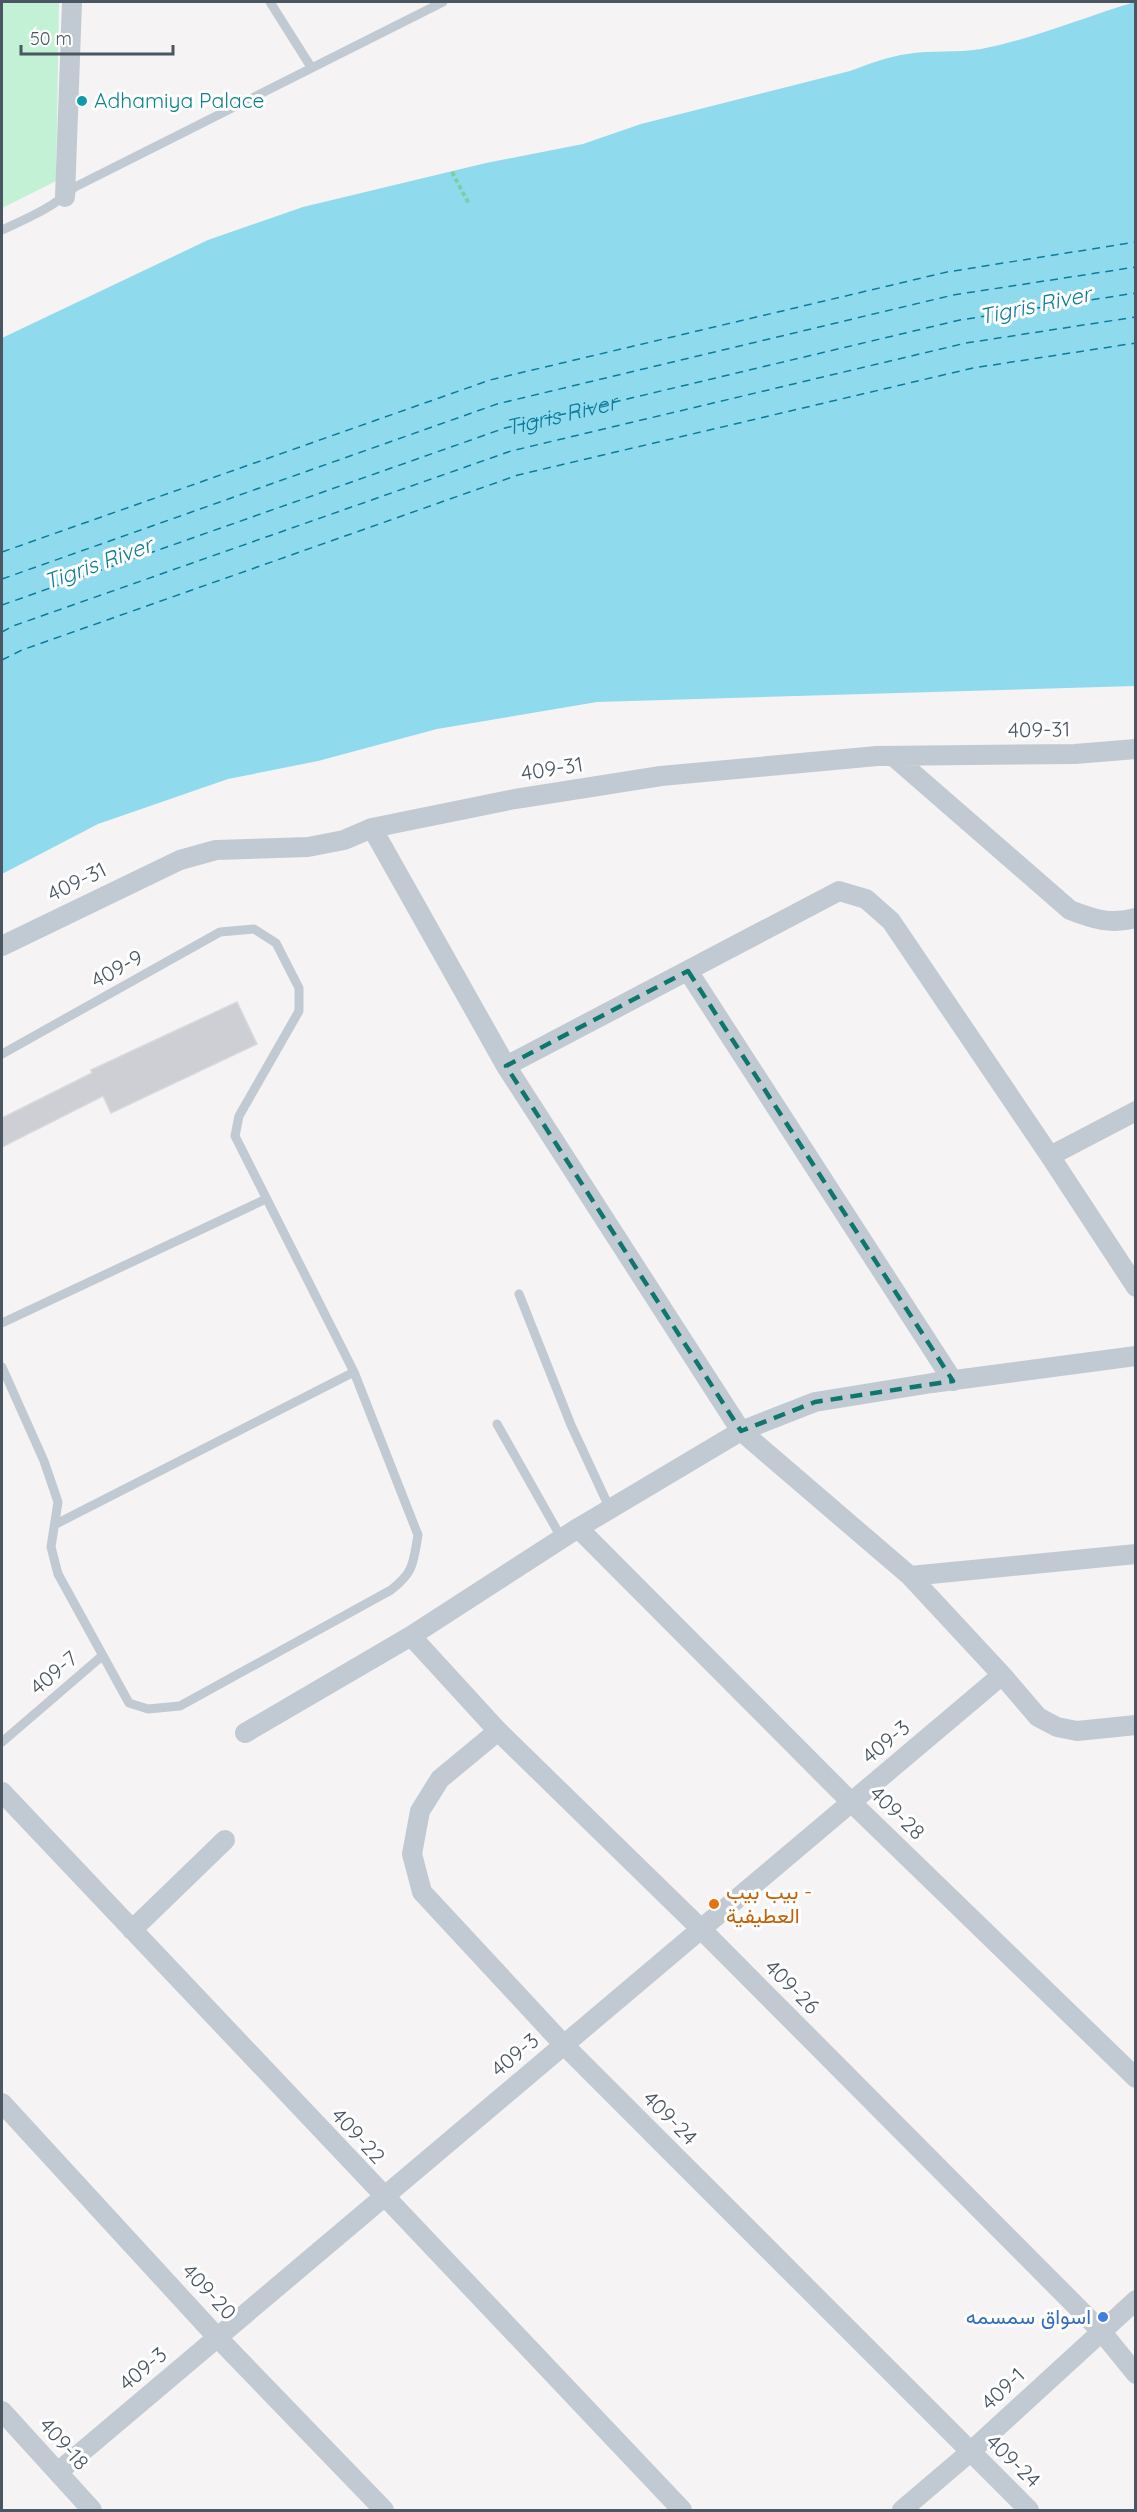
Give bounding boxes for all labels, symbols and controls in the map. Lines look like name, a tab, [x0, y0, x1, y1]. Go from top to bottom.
scale bar	[21, 18, 172, 56]
text: 50 m	[30, 27, 72, 50]
place label: Adhamiya Palace	[94, 87, 264, 113]
marker: Adhamiya Palace	[75, 94, 89, 108]
water label: Tigris River	[977, 279, 1096, 330]
water label: Tigris River	[503, 387, 622, 441]
water label: Tigris River	[40, 530, 158, 595]
street label: 409-31	[1008, 715, 1070, 743]
street label: 409-31	[519, 750, 585, 786]
street label: 409-31	[43, 856, 110, 906]
street label: 409-9	[86, 943, 147, 993]
street label: 409-7	[24, 1645, 83, 1700]
street label: 409-3	[856, 1714, 915, 1769]
street label: 409-28	[865, 1780, 931, 1845]
place label: بيب بيب - العطيفية	[726, 1878, 812, 1928]
marker: بيب بيب - العطيفية	[707, 1897, 721, 1911]
street label: 409-26	[760, 1954, 825, 2019]
street label: 409-3	[485, 2027, 544, 2082]
street label: 409-24	[638, 2085, 703, 2150]
street label: 409-22	[326, 2102, 391, 2169]
street label: 409-20	[177, 2258, 242, 2325]
place label: اسواق سمسمه	[966, 2303, 1091, 2330]
marker: اسواق سمسمه	[1096, 2310, 1110, 2324]
street label: 409-3	[113, 2341, 172, 2396]
street label: 409-1	[975, 2362, 1030, 2415]
street label: 409-18	[34, 2412, 95, 2475]
street label: 409-24	[981, 2428, 1046, 2493]

